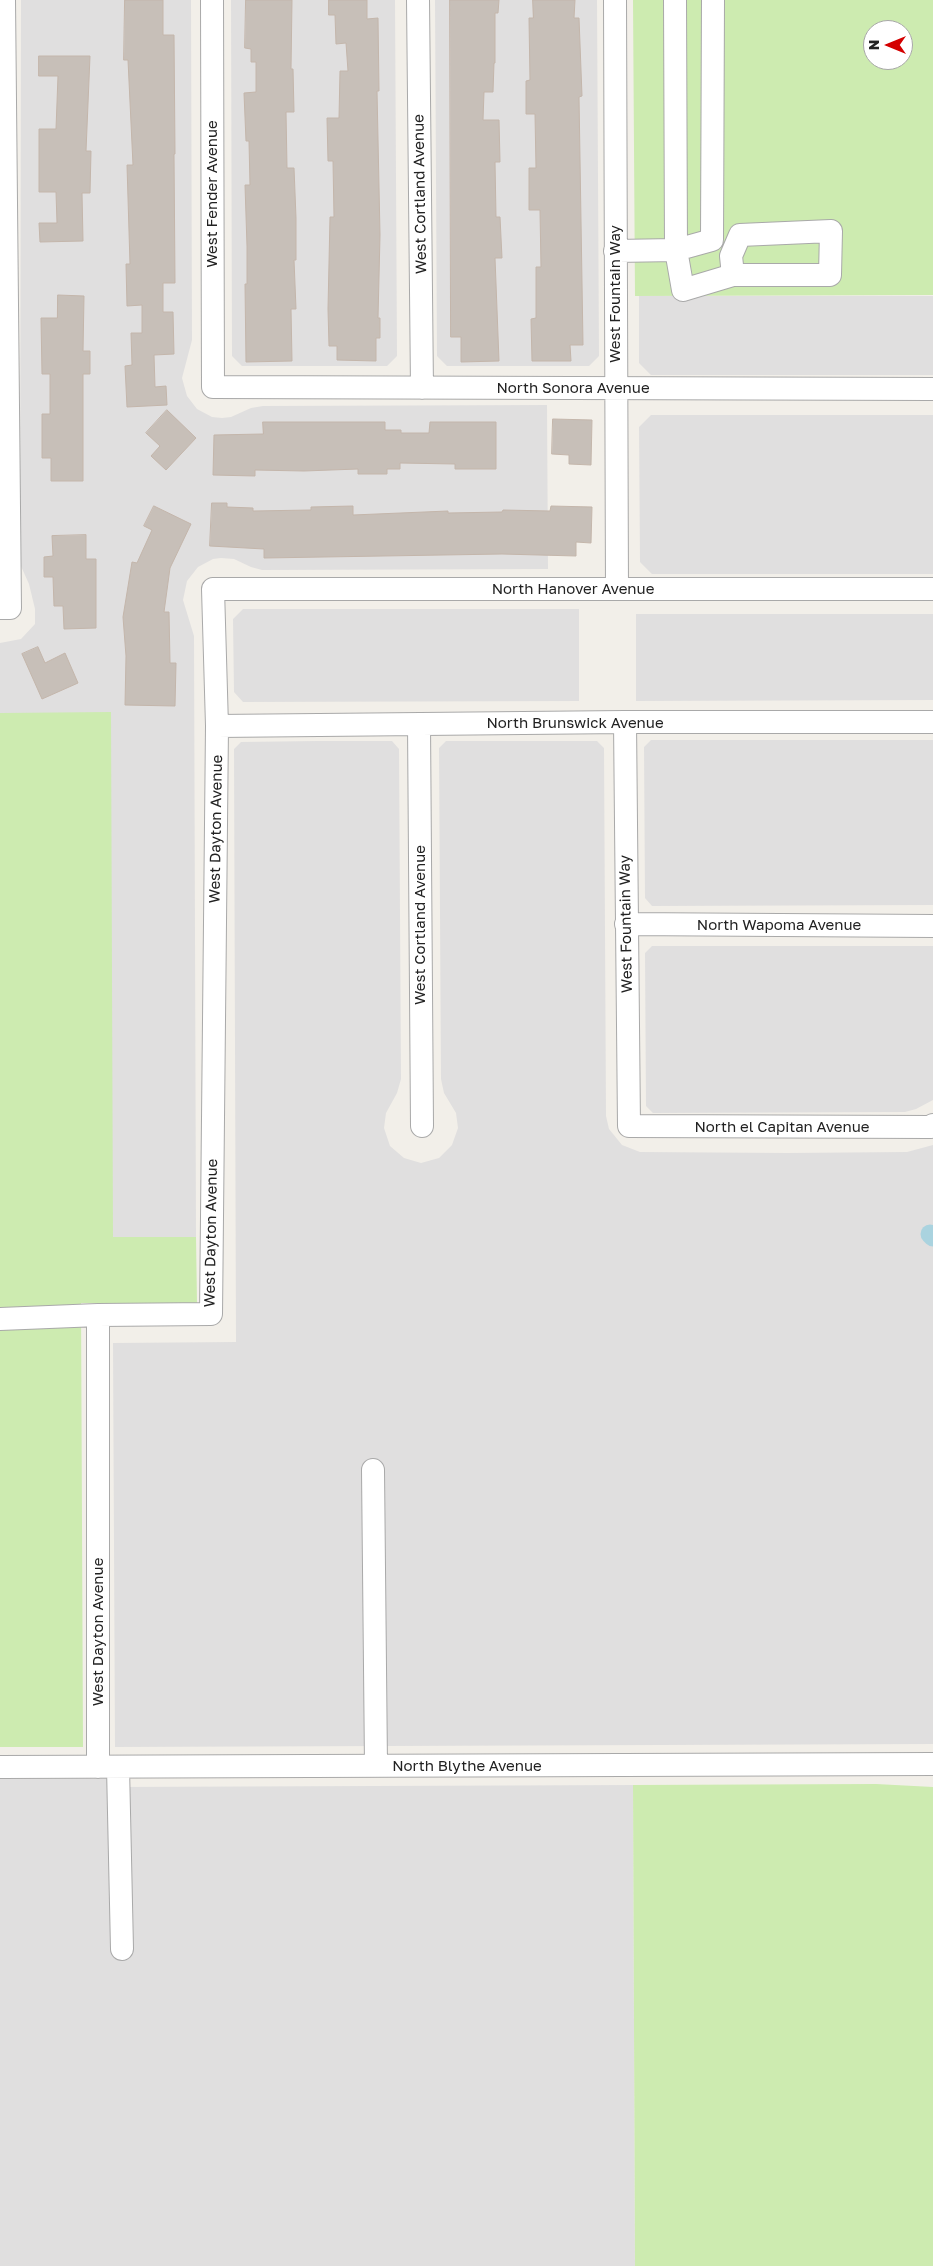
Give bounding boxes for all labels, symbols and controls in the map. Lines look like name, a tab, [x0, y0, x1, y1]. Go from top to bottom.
north arrow	[863, 20, 913, 70]
text: N	[865, 40, 882, 50]
street label: West Cortland Avenue	[410, 114, 430, 274]
street label: West Fender Avenue	[203, 120, 221, 268]
street label: West Fountain Way	[606, 225, 624, 363]
street label: North Sonora Avenue	[496, 379, 650, 397]
street label: North Hanover Avenue	[492, 580, 654, 598]
street label: North Brunswick Avenue	[486, 714, 664, 732]
street label: West Dayton Avenue	[206, 755, 226, 903]
street label: West Cortland Avenue	[411, 845, 429, 1005]
street label: West Fountain Way	[616, 855, 636, 993]
street label: North Wapoma Avenue	[697, 916, 861, 934]
street label: North el Capitan Avenue	[694, 1118, 870, 1136]
street label: West Dayton Avenue	[201, 1159, 221, 1307]
street label: West Dayton Avenue	[89, 1558, 107, 1706]
street label: North Blythe Avenue	[392, 1757, 542, 1775]

